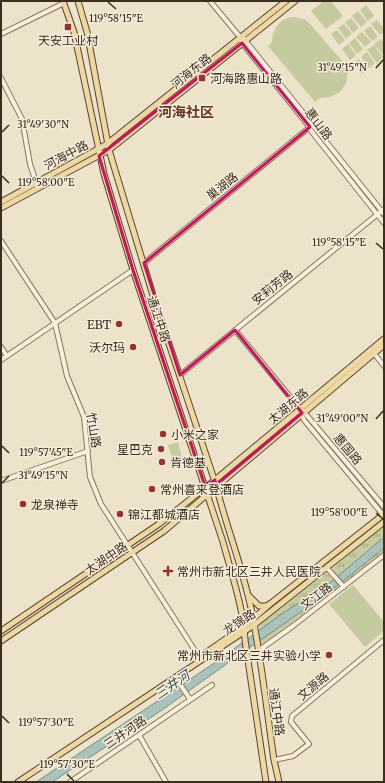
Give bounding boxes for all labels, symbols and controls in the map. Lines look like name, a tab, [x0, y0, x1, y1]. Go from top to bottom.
text: 119°58'15"E	[89, 12, 144, 25]
marker: 天安工业村	[63, 22, 73, 32]
place label: 天安工业村	[38, 33, 99, 48]
street label: 河海东路	[168, 50, 214, 92]
text: 31°49'15"N	[317, 61, 367, 74]
place label: 河海路惠山路	[210, 71, 282, 86]
marker: 河海路惠山路	[197, 73, 207, 83]
district label: 河海社区	[158, 103, 214, 121]
street label: 惠山路	[302, 105, 336, 143]
text: 31°49'30"N	[17, 118, 69, 131]
street label: 河海中路	[41, 137, 91, 173]
street label: 巢湖路	[203, 169, 241, 203]
text: 119°58'00"E	[18, 176, 75, 189]
text: 119°58'15"E	[312, 236, 367, 249]
street label: 安莉芳路	[249, 266, 295, 308]
street label: 通江中路	[144, 294, 174, 344]
place label: EBT	[87, 317, 112, 332]
marker: EBT	[114, 319, 124, 329]
place label: 沃尔玛	[89, 340, 125, 355]
marker: 沃尔玛	[128, 342, 138, 352]
street label: 太湖东路	[265, 385, 311, 427]
street label: 竹山路	[84, 411, 104, 449]
text: 31°49'00"N	[316, 412, 368, 425]
place label: 小米之家	[171, 427, 219, 442]
marker: 小米之家	[158, 429, 168, 439]
street label: 惠国路	[331, 430, 365, 468]
place label: 星巴克	[117, 442, 153, 457]
marker: 星巴克	[156, 444, 166, 454]
text: 119°57'45"E	[19, 446, 73, 459]
place label: 肯德基	[170, 455, 206, 470]
marker: 肯德基	[157, 457, 167, 467]
text: 31°49'15"N	[18, 469, 68, 482]
place label: 常州喜来登酒店	[160, 482, 244, 497]
marker: 常州喜来登酒店	[147, 484, 157, 494]
place label: 龙泉禅寺	[31, 497, 79, 512]
marker: 龙泉禅寺	[18, 499, 28, 509]
text: 119°58'00"E	[311, 506, 368, 519]
place label: 锦江都城酒店	[128, 507, 200, 522]
marker: 锦江都城酒店	[115, 509, 125, 519]
street label: 太湖中路	[82, 538, 130, 578]
place label: 常州市新北区三井人民医院	[177, 564, 321, 579]
marker: 常州市新北区三井人民医院	[162, 565, 174, 577]
street label: 文江路	[297, 579, 335, 613]
street label: 龙锦路	[220, 606, 258, 638]
place label: 常州市新北区三井实验小学	[177, 648, 321, 663]
marker: 常州市新北区三井实验小学	[324, 650, 334, 660]
water label: 三井河	[151, 665, 195, 703]
street label: 文源路	[294, 669, 332, 703]
street label: 通江中路	[266, 687, 288, 737]
street label: 三井河路	[101, 712, 149, 752]
text: 119°57'30"E	[18, 716, 74, 729]
text: 119°57'30"E	[39, 758, 95, 771]

